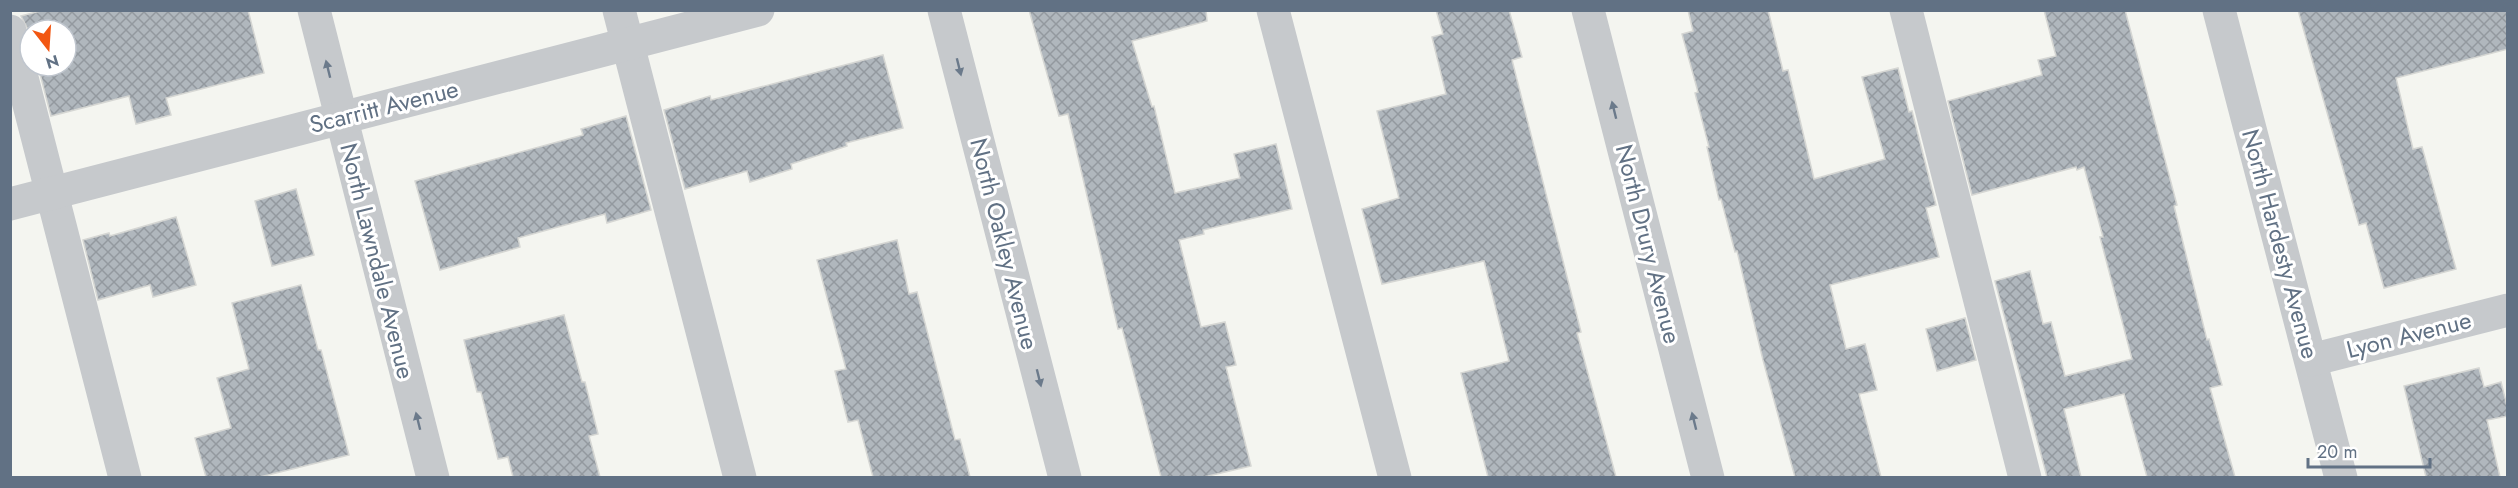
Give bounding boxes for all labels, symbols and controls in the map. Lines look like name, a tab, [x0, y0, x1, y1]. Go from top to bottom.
north arrow	[18, 18, 78, 78]
text: N	[43, 49, 62, 75]
one-way arrow	[955, 58, 964, 76]
one-way arrow	[323, 60, 333, 78]
street label: Scarritt Avenue	[306, 71, 462, 142]
one-way arrow	[1609, 101, 1618, 119]
street label: North Hardesty Avenue	[2233, 125, 2328, 363]
street label: North Oakley Avenue	[961, 135, 1048, 353]
street label: North Lawndale Avenue	[331, 139, 424, 382]
street label: North Drury Avenue	[1607, 141, 1690, 347]
street label: Lyon Avenue	[2343, 302, 2475, 367]
one-way arrow	[1035, 369, 1044, 387]
one-way arrow	[413, 412, 423, 430]
one-way arrow	[1688, 412, 1698, 430]
scale bar	[2308, 431, 2430, 469]
text: 20 m	[2317, 439, 2357, 465]

